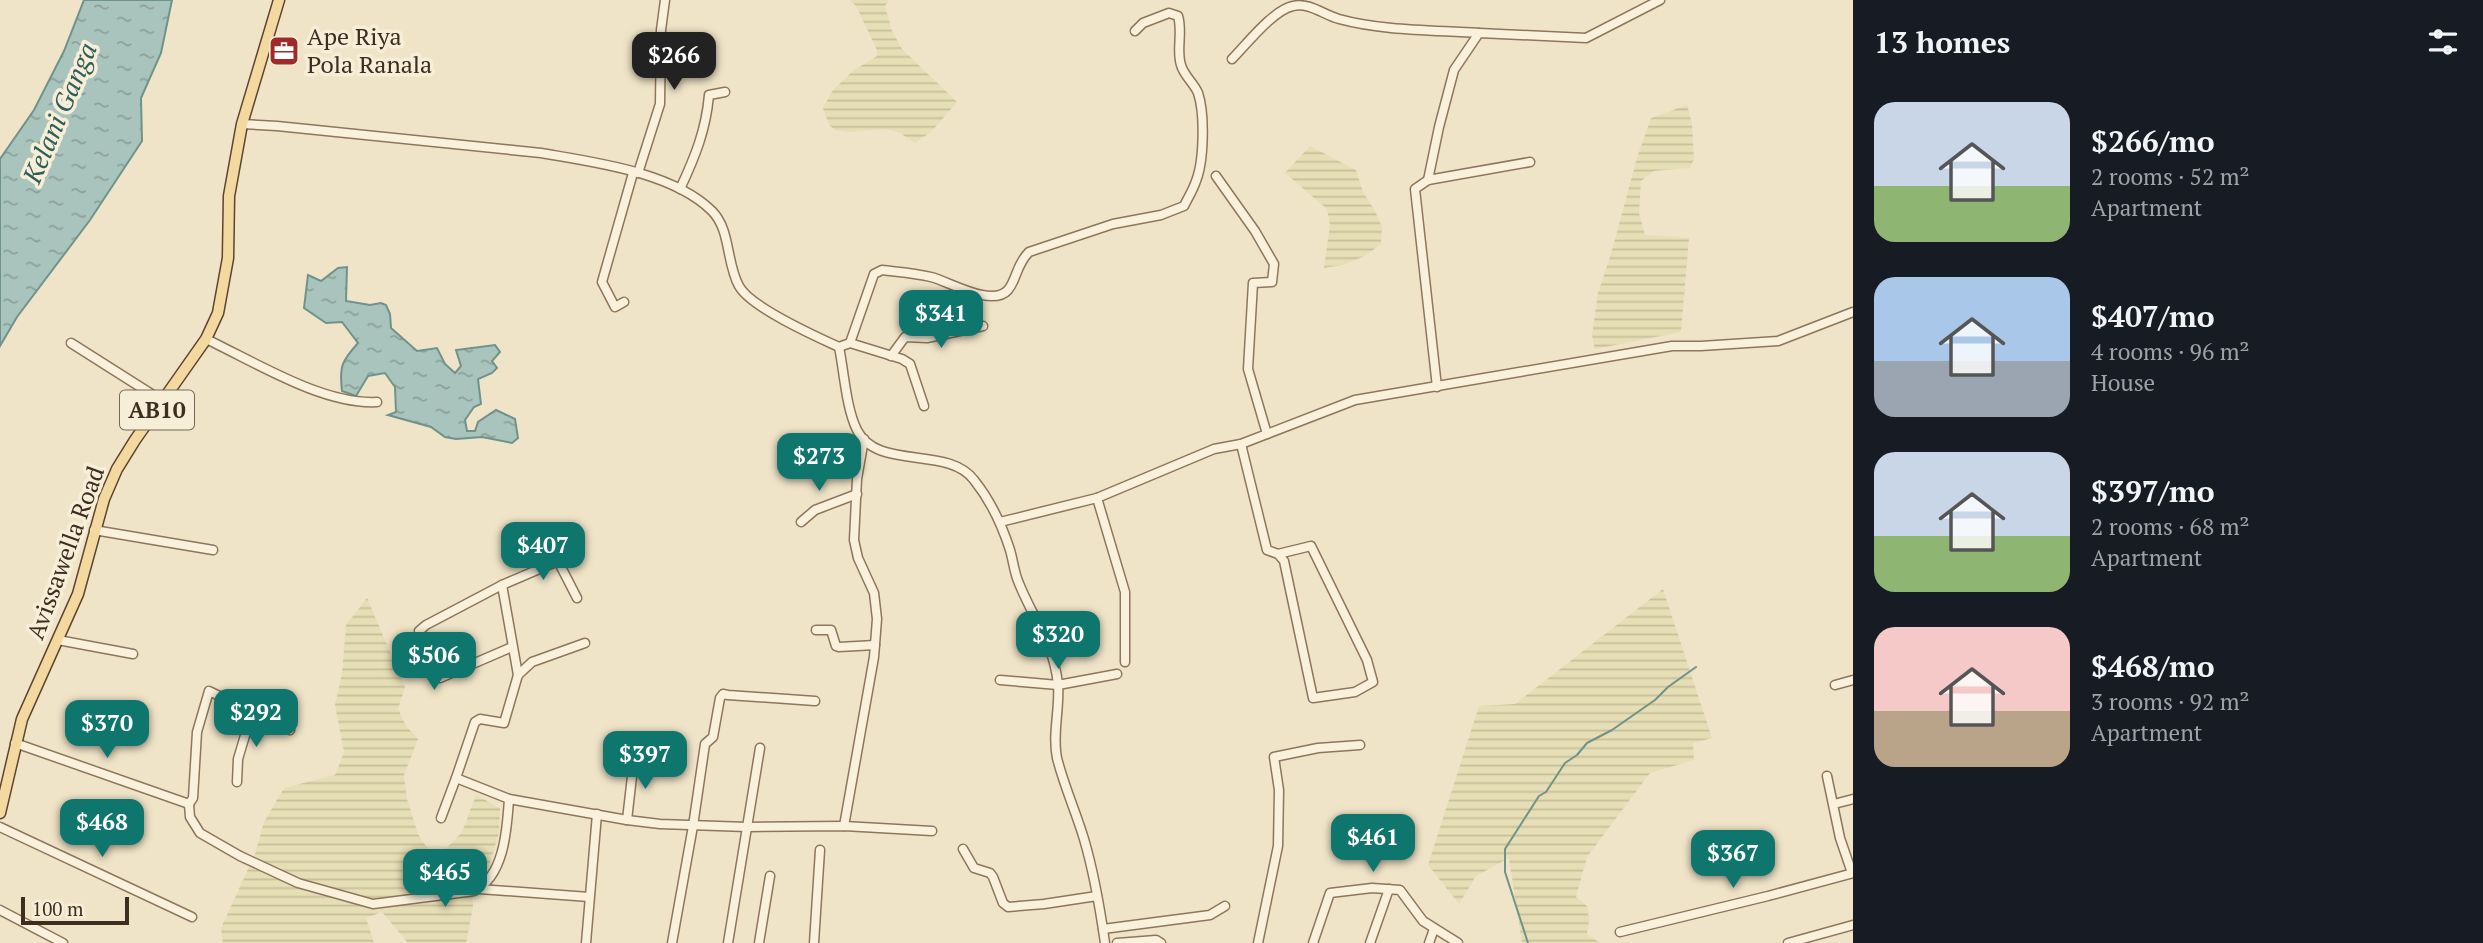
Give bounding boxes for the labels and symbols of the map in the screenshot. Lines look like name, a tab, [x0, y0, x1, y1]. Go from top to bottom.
place label: Ape Riya Pola Ranala	[307, 20, 432, 80]
pin: $266	[633, 32, 715, 92]
office icon: Ape Riya Pola Ranala	[267, 34, 301, 68]
water label: Kelani Ganga	[14, 37, 104, 189]
pin: $341	[900, 290, 982, 350]
road number: AB10	[120, 390, 194, 430]
pin: $273	[778, 434, 860, 493]
street label: Avissawella Road	[19, 462, 111, 644]
pin: $407	[502, 522, 584, 582]
pin: $320	[1017, 612, 1099, 671]
pin: $506	[393, 632, 475, 692]
pin: $292	[215, 690, 297, 749]
pin: $370	[66, 700, 148, 760]
pin: $397	[604, 732, 686, 791]
pin: $468	[61, 800, 143, 859]
pin: $461	[1332, 814, 1414, 874]
pin: $367	[1692, 830, 1774, 890]
pin: $465	[404, 850, 486, 909]
scale bar	[21, 894, 130, 926]

